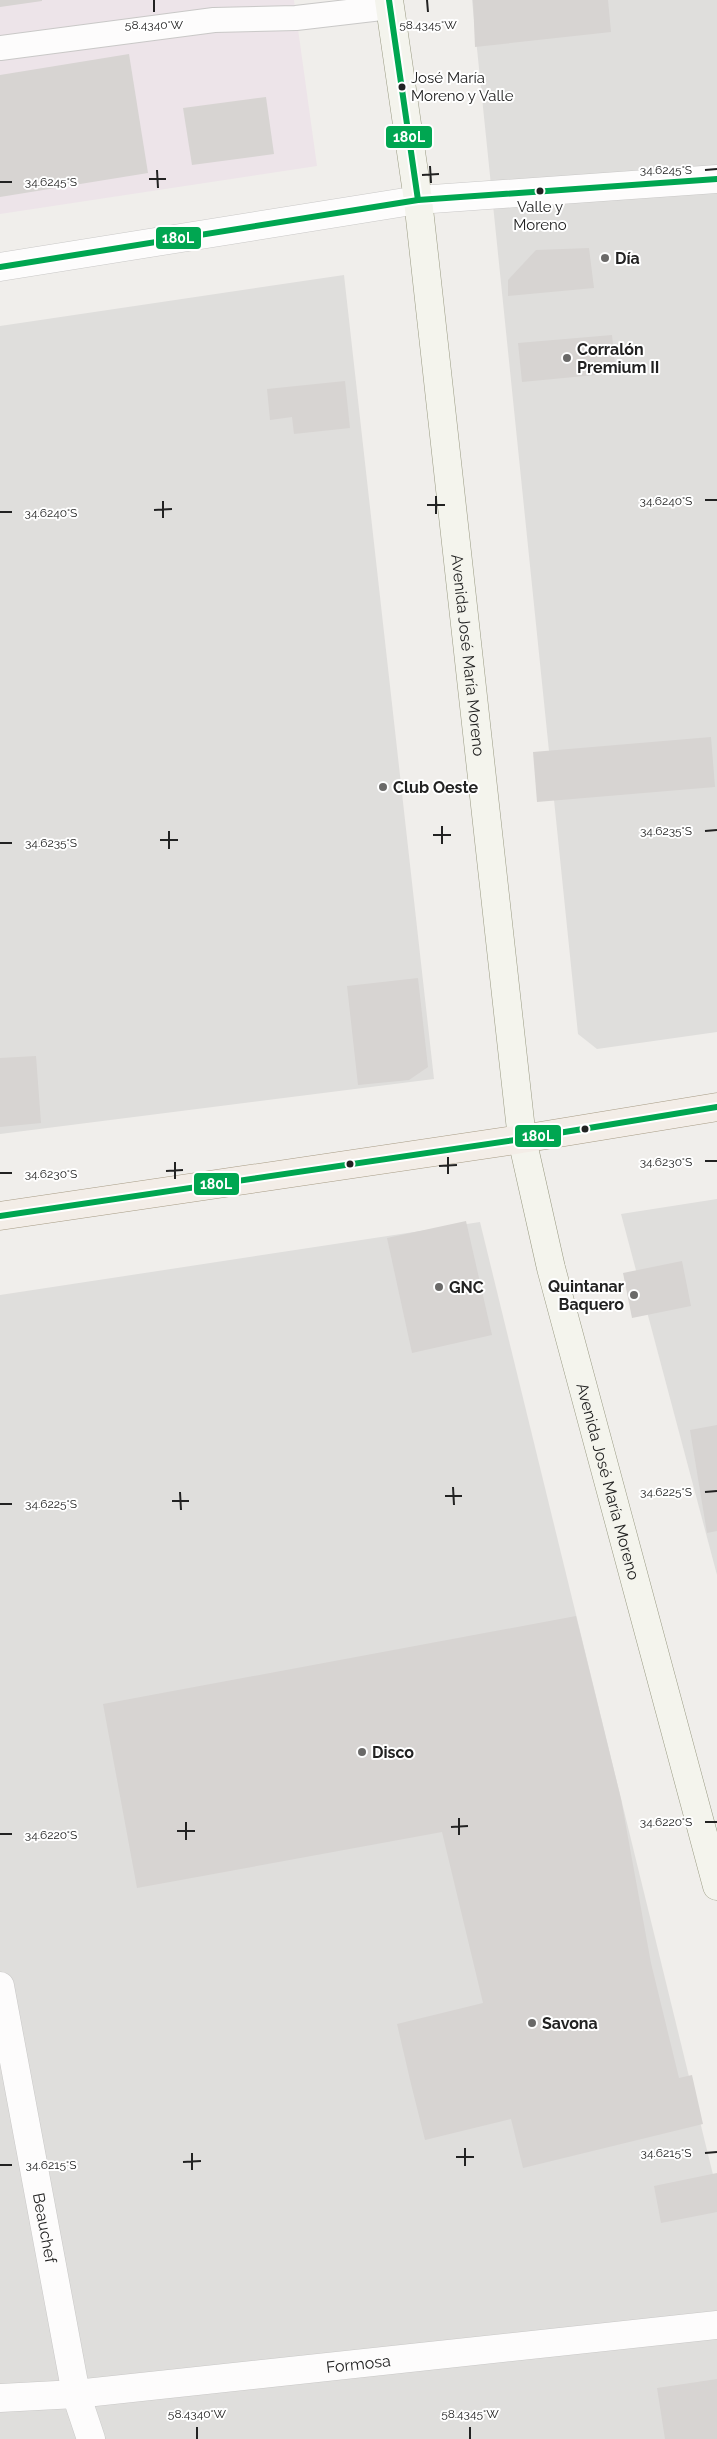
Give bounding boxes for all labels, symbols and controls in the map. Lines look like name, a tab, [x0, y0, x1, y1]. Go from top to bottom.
text: 58.4340°W	[125, 18, 184, 32]
text: 58.4345°W	[399, 18, 457, 32]
place label: José María Moreno y Valle	[411, 69, 514, 105]
marker: José María Moreno y Valle	[397, 82, 407, 92]
line badge: 180L	[385, 125, 433, 149]
text: 180L	[393, 129, 426, 145]
text: 34.6245°S	[640, 163, 692, 177]
text: 34.6245°S	[25, 175, 77, 189]
marker: Valle y Moreno	[535, 186, 545, 196]
place label: Valle y Moreno	[513, 198, 567, 234]
line badge: 180L	[155, 226, 202, 250]
text: 180L	[162, 230, 195, 246]
place label: Día	[615, 249, 640, 268]
marker: Día	[599, 252, 611, 264]
place label: Corralón Premium II	[577, 340, 659, 377]
marker: Corralón Premium II	[561, 352, 573, 364]
text: 34.6240°S	[640, 494, 692, 508]
text: 34.6240°S	[25, 506, 77, 520]
street label: Avenida José María Moreno	[448, 553, 489, 757]
place label: Club Oeste	[393, 778, 479, 797]
marker: Club Oeste	[377, 781, 389, 793]
text: 34.6235°S	[640, 824, 692, 838]
text: 34.6235°S	[25, 836, 77, 850]
line badge: 180L	[514, 1124, 562, 1148]
unlabelled marker	[580, 1124, 590, 1134]
text: 180L	[522, 1128, 555, 1144]
text: 34.6230°S	[640, 1155, 692, 1169]
unlabelled marker	[345, 1159, 355, 1169]
text: 34.6230°S	[25, 1167, 77, 1181]
line badge: 180L	[193, 1172, 240, 1196]
text: 180L	[200, 1176, 233, 1192]
place label: Quintanar Baquero	[548, 1277, 624, 1314]
place label: GNC	[449, 1278, 484, 1297]
marker: GNC	[433, 1281, 445, 1293]
marker: Quintanar Baquero	[628, 1289, 640, 1301]
street label: Avenida José María Moreno	[573, 1381, 644, 1582]
text: 34.6225°S	[640, 1485, 692, 1499]
text: 34.6225°S	[25, 1497, 77, 1511]
place label: Disco	[372, 1743, 414, 1762]
marker: Disco	[356, 1746, 368, 1758]
text: 34.6220°S	[640, 1815, 692, 1829]
text: 34.6220°S	[25, 1828, 77, 1842]
place label: Savona	[542, 2014, 598, 2033]
marker: Savona	[526, 2017, 538, 2029]
text: 34.6215°S	[641, 2146, 691, 2160]
text: 34.6215°S	[26, 2158, 76, 2172]
street label: Beauchef	[29, 2191, 61, 2265]
street label: Formosa	[325, 2351, 391, 2377]
text: 58.4340°W	[168, 2407, 227, 2421]
text: 58.4345°W	[441, 2407, 499, 2421]

